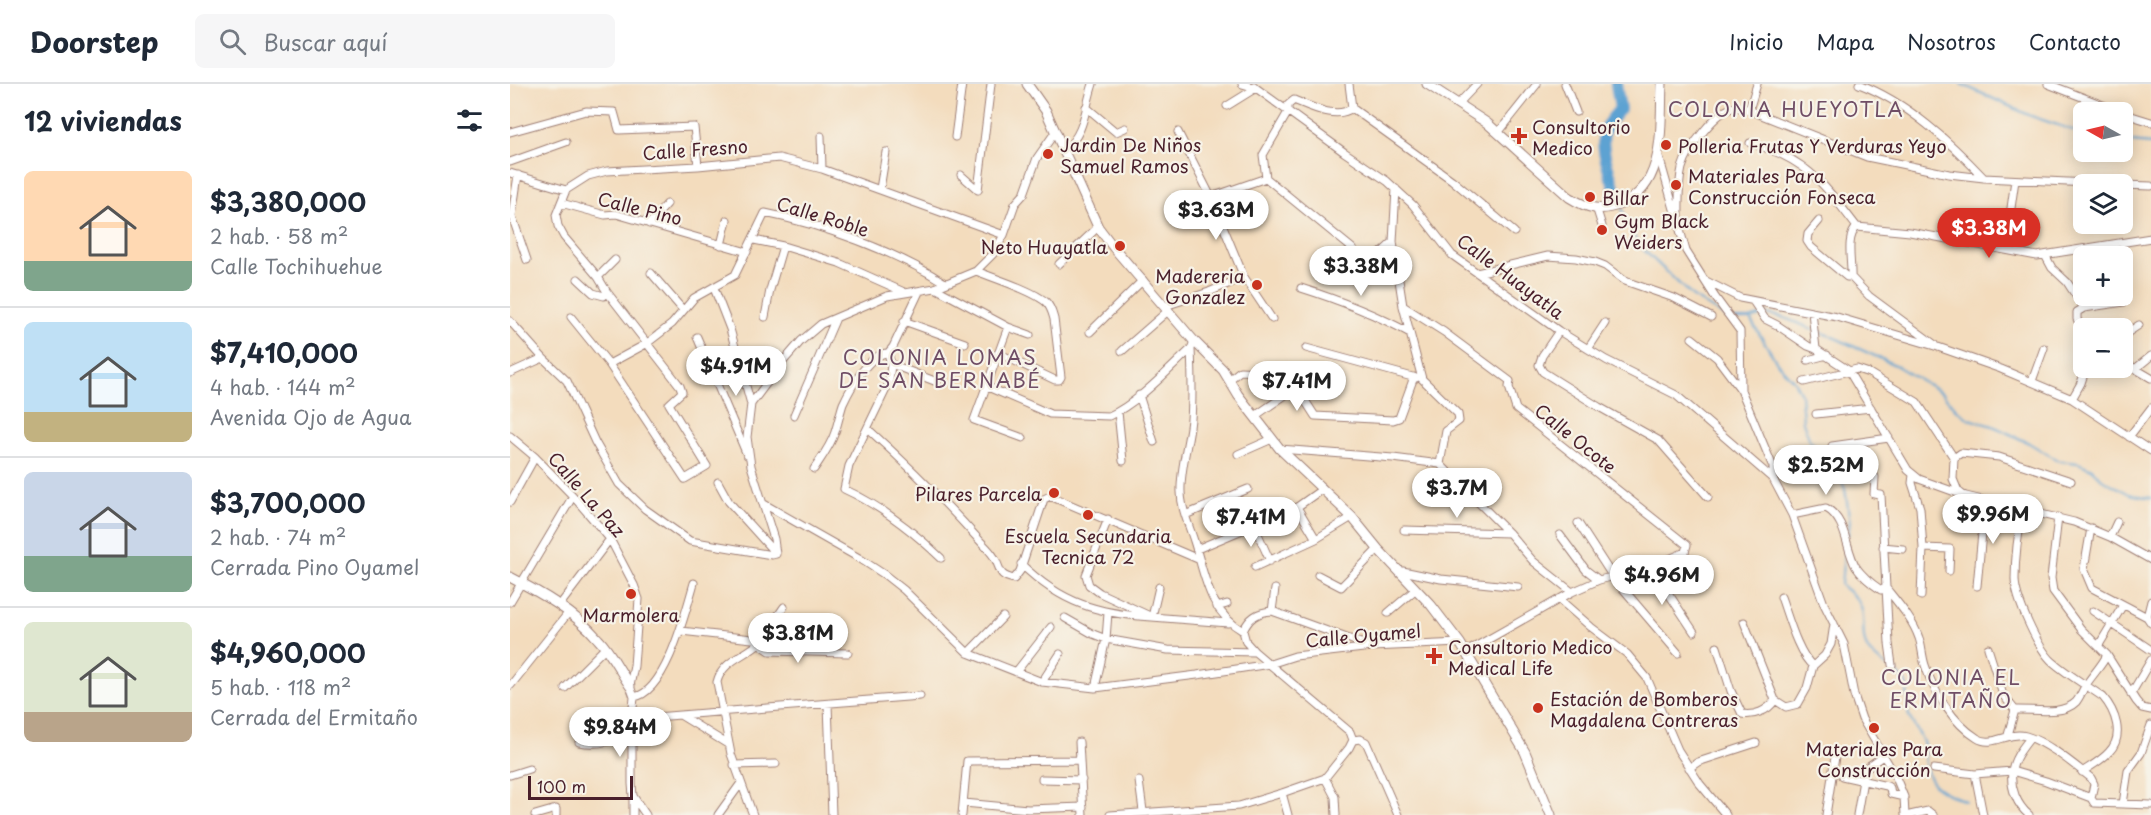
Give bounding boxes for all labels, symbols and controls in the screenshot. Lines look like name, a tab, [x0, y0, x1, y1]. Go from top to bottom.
search box	[195, 14, 615, 68]
text: Doorstep	[30, 20, 159, 63]
icon: search	[216, 25, 249, 58]
text: Buscar aquí	[264, 25, 387, 58]
text: Inicio	[1729, 25, 1783, 57]
text: Mapa	[1816, 25, 1874, 57]
text: Nosotros	[1907, 25, 1996, 57]
text: Contacto	[2029, 25, 2121, 57]
district label: COLONIA HUEYOTLA	[1668, 94, 1904, 124]
text: 12 viviendas	[24, 101, 182, 140]
north arrow	[2073, 102, 2133, 162]
map controls	[2073, 102, 2133, 378]
icon: filters	[453, 104, 486, 137]
place label: Consultorio Medico	[1532, 113, 1630, 161]
marker: Consultorio Medico	[1510, 127, 1528, 145]
place label: Jardin De Niños Samuel Ramos	[1060, 131, 1201, 179]
street label: Calle Fresno	[641, 132, 749, 166]
place label: Polleria Frutas Y Verduras Yeyo	[1678, 132, 1947, 159]
marker: Polleria Frutas Y Verduras Yeyo	[1659, 138, 1673, 152]
marker: Jardin De Niños Samuel Ramos	[1041, 147, 1055, 161]
place label: Materiales Para Construcción Fonseca	[1688, 162, 1876, 210]
button: layers	[2073, 174, 2133, 234]
marker: Materiales Para Construcción Fonseca	[1669, 178, 1683, 192]
text: $3,380,000	[210, 182, 366, 221]
street label: Calle Pino	[595, 184, 685, 232]
place label: Billar	[1602, 184, 1650, 211]
street label: Calle Roble	[774, 189, 873, 243]
pin: $3.63M	[1167, 190, 1265, 241]
marker: Billar	[1583, 190, 1597, 204]
text: $3.63M	[1178, 194, 1254, 224]
icon: home	[72, 195, 144, 267]
place label: Gym Black Weiders	[1614, 207, 1709, 255]
pin: $3.38M	[1940, 208, 2038, 259]
text: $3.38M	[1951, 212, 2027, 242]
text: 2 hab. · 58 m²	[210, 221, 348, 251]
marker: Gym Black Weiders	[1595, 223, 1609, 237]
street label: Calle Huayatla	[1452, 227, 1571, 326]
place label: Neto Huayatla	[980, 233, 1108, 260]
marker: Neto Huayatla	[1113, 239, 1127, 253]
pin: $3.38M	[1312, 246, 1410, 297]
button: +	[2073, 246, 2133, 306]
text: $3.38M	[1323, 250, 1399, 280]
text: Calle Tochihuehue	[210, 251, 383, 281]
place label: Madereria Gonzalez	[1155, 262, 1246, 310]
marker: Madereria Gonzalez	[1250, 278, 1264, 292]
button: −	[2073, 318, 2133, 378]
text: $7,410,000	[210, 333, 358, 372]
district label: COLONIA LOMAS DE SAN BERNABÉ	[839, 342, 1041, 395]
icon: home	[72, 346, 144, 418]
pin: $4.91M	[687, 346, 785, 397]
text: $4.91M	[700, 350, 772, 380]
pin: $7.41M	[1248, 361, 1346, 412]
text: $7.41M	[1262, 365, 1332, 395]
text: 4 hab. · 144 m²	[210, 372, 356, 402]
street label: Calle Ocote	[1529, 397, 1623, 479]
text: Avenida Ojo de Agua	[210, 402, 411, 432]
street label: Calle La Paz	[542, 445, 632, 543]
pin: $2.52M	[1777, 445, 1875, 496]
text: $2.52M	[1788, 449, 1864, 479]
pin: $3.7M	[1415, 468, 1499, 519]
text: $3.7M	[1426, 472, 1488, 502]
place label: Pilares Parcela	[915, 480, 1043, 507]
text: $3,700,000	[210, 483, 366, 522]
marker: Pilares Parcela	[1047, 486, 1061, 500]
pin: $9.96M	[1944, 494, 2042, 545]
icon: home	[72, 496, 144, 568]
pin: $7.41M	[1202, 497, 1300, 548]
text: $9.96M	[1956, 498, 2030, 528]
text: $7.41M	[1216, 501, 1286, 531]
marker: Escuela Secundaria Tecnica 72	[1081, 508, 1095, 522]
text: 2 hab. · 74 m²	[210, 522, 346, 552]
place label: Escuela Secundaria Tecnica 72	[1005, 522, 1172, 570]
text: Cerrada Pino Oyamel	[210, 552, 419, 582]
pin: $4.96M	[1613, 555, 1711, 606]
text: $4.96M	[1624, 559, 1700, 589]
marker: Marmolera	[624, 587, 638, 601]
place label: Marmolera	[583, 601, 679, 628]
pin: $3.81M	[749, 613, 847, 664]
text: $3.81M	[762, 617, 834, 647]
street label: Calle Oyamel	[1304, 617, 1422, 653]
text: $4,960,000	[210, 633, 366, 672]
place label: Consultorio Medico Medical Life	[1448, 633, 1613, 681]
icon: home	[72, 646, 144, 718]
marker: Consultorio Medico Medical Life	[1425, 647, 1443, 665]
district label: COLONIA EL ERMITAÑO	[1881, 662, 2021, 715]
text: 5 hab. · 118 m²	[210, 672, 351, 702]
place label: Estación de Bomberos Magdalena Contreras	[1550, 685, 1738, 733]
marker: Estación de Bomberos Magdalena Contreras	[1531, 701, 1545, 715]
text: Cerrada del Ermitaño	[210, 702, 418, 732]
pin: $9.84M	[571, 707, 669, 758]
text: $9.84M	[583, 711, 657, 741]
marker: Materiales Para Construcción	[1867, 721, 1881, 735]
place label: Materiales Para Construcción	[1805, 735, 1943, 783]
scale bar	[528, 773, 633, 800]
text: 100 m	[537, 774, 586, 798]

